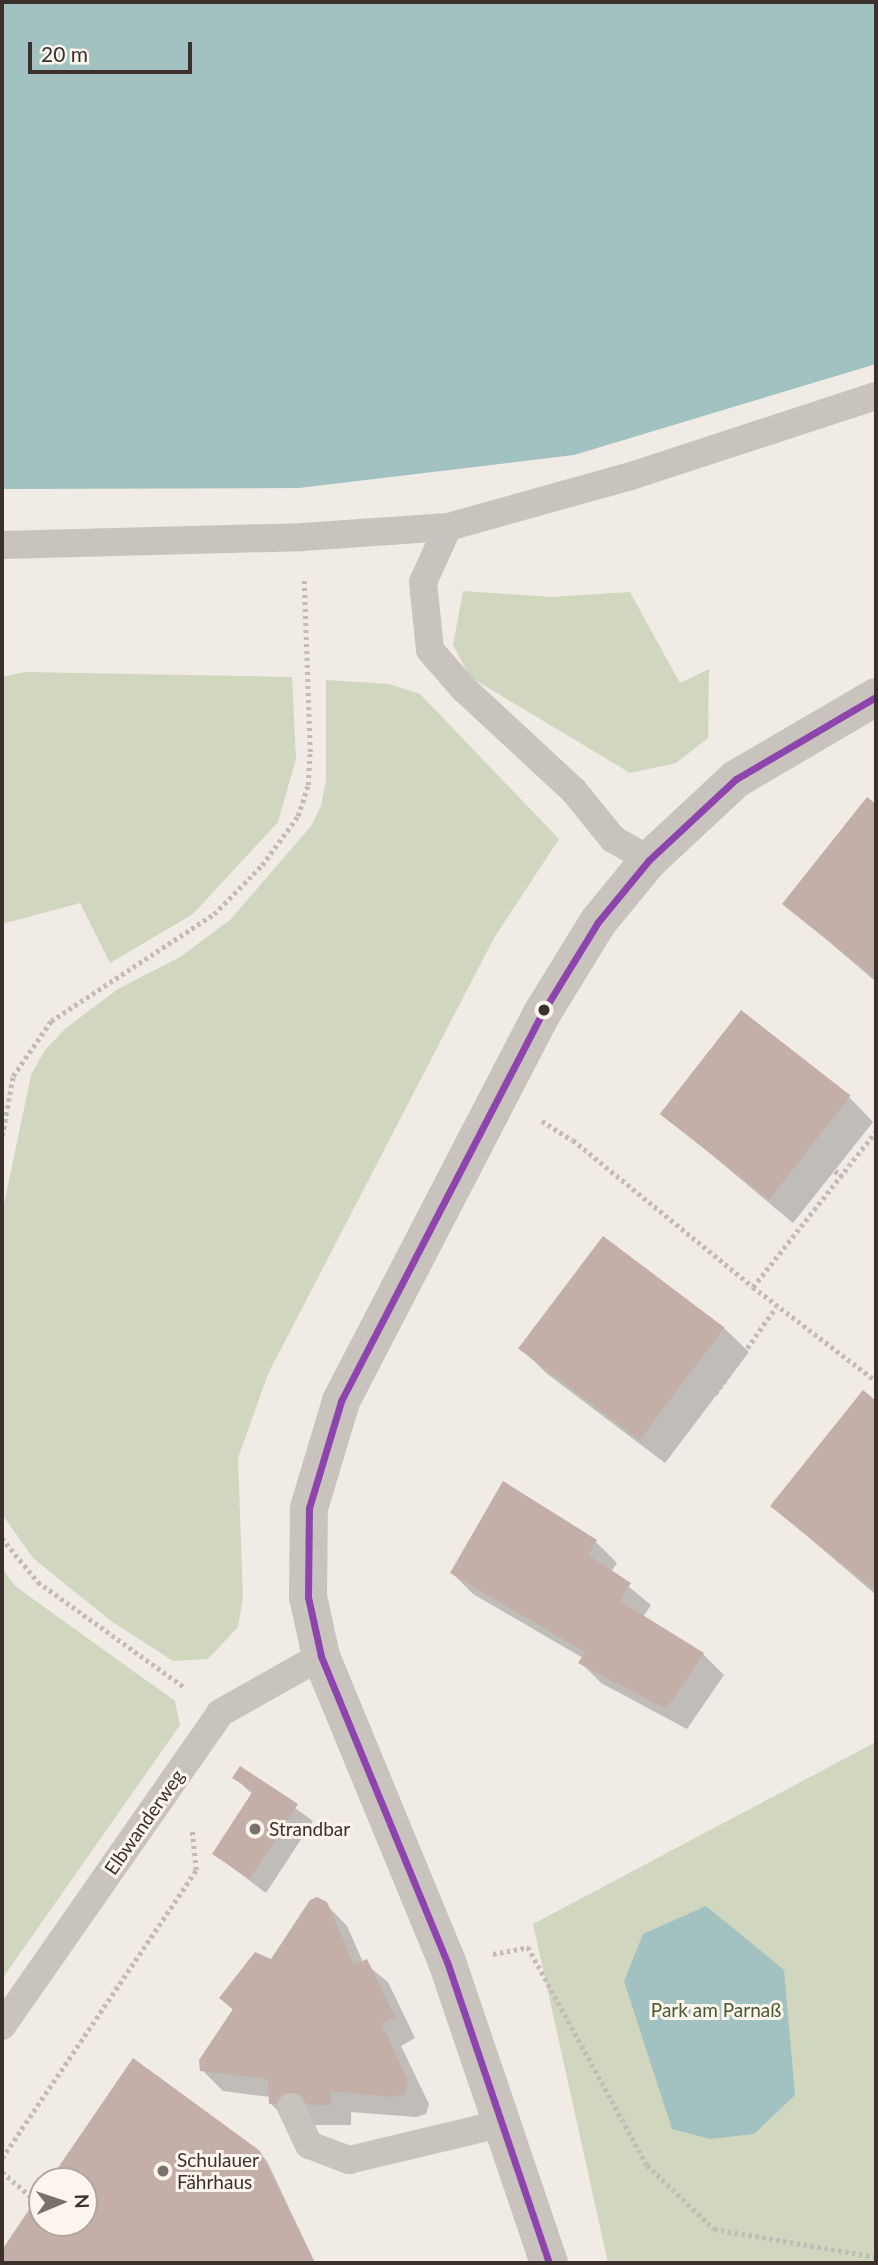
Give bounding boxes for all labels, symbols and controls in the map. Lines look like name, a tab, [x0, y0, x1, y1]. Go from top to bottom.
scale bar	[32, 28, 196, 72]
text: 20 m	[41, 41, 88, 66]
unlabelled marker	[537, 1003, 551, 1017]
street label: Elbwanderweg	[99, 1765, 189, 1879]
place label: Strandbar	[269, 1818, 350, 1840]
marker: Strandbar	[247, 1821, 263, 1837]
park label: Park am Parnaß	[651, 1999, 781, 2021]
place label: Schulauer Fährhaus	[177, 2149, 259, 2193]
marker: Schulauer Fährhaus	[155, 2163, 171, 2179]
north arrow	[28, 2167, 98, 2237]
text: N	[71, 2194, 94, 2209]

